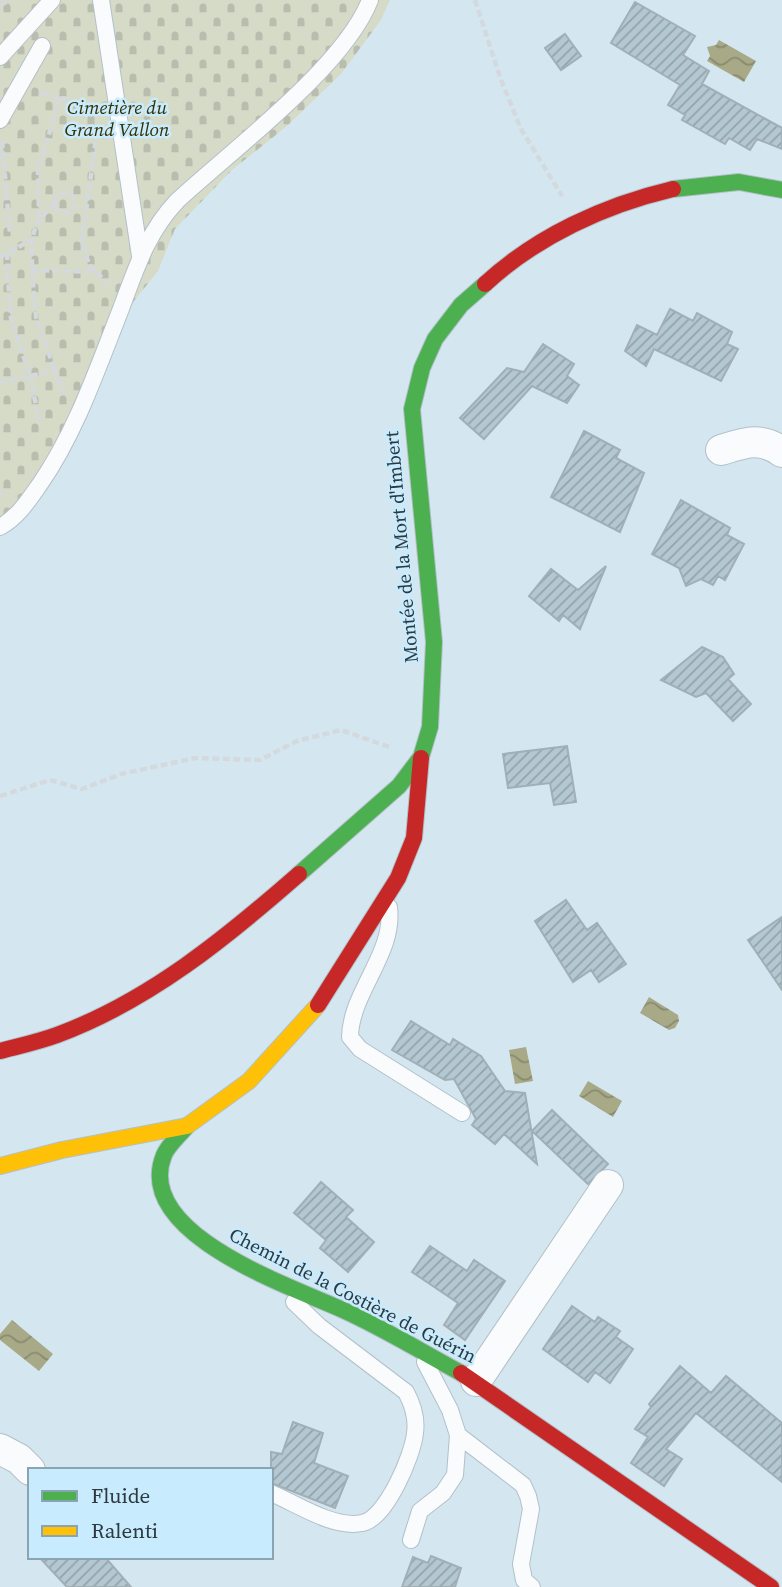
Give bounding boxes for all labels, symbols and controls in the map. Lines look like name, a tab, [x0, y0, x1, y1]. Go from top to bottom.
park label: Cimetière du Grand Vallon	[65, 94, 170, 142]
street label: Montée de la Mort d'Imbert	[378, 429, 424, 664]
street label: Chemin de la Costière de Guérin	[225, 1221, 481, 1369]
legend	[28, 1468, 273, 1559]
text: Fluide	[91, 1481, 150, 1510]
text: Ralenti	[91, 1516, 158, 1545]

